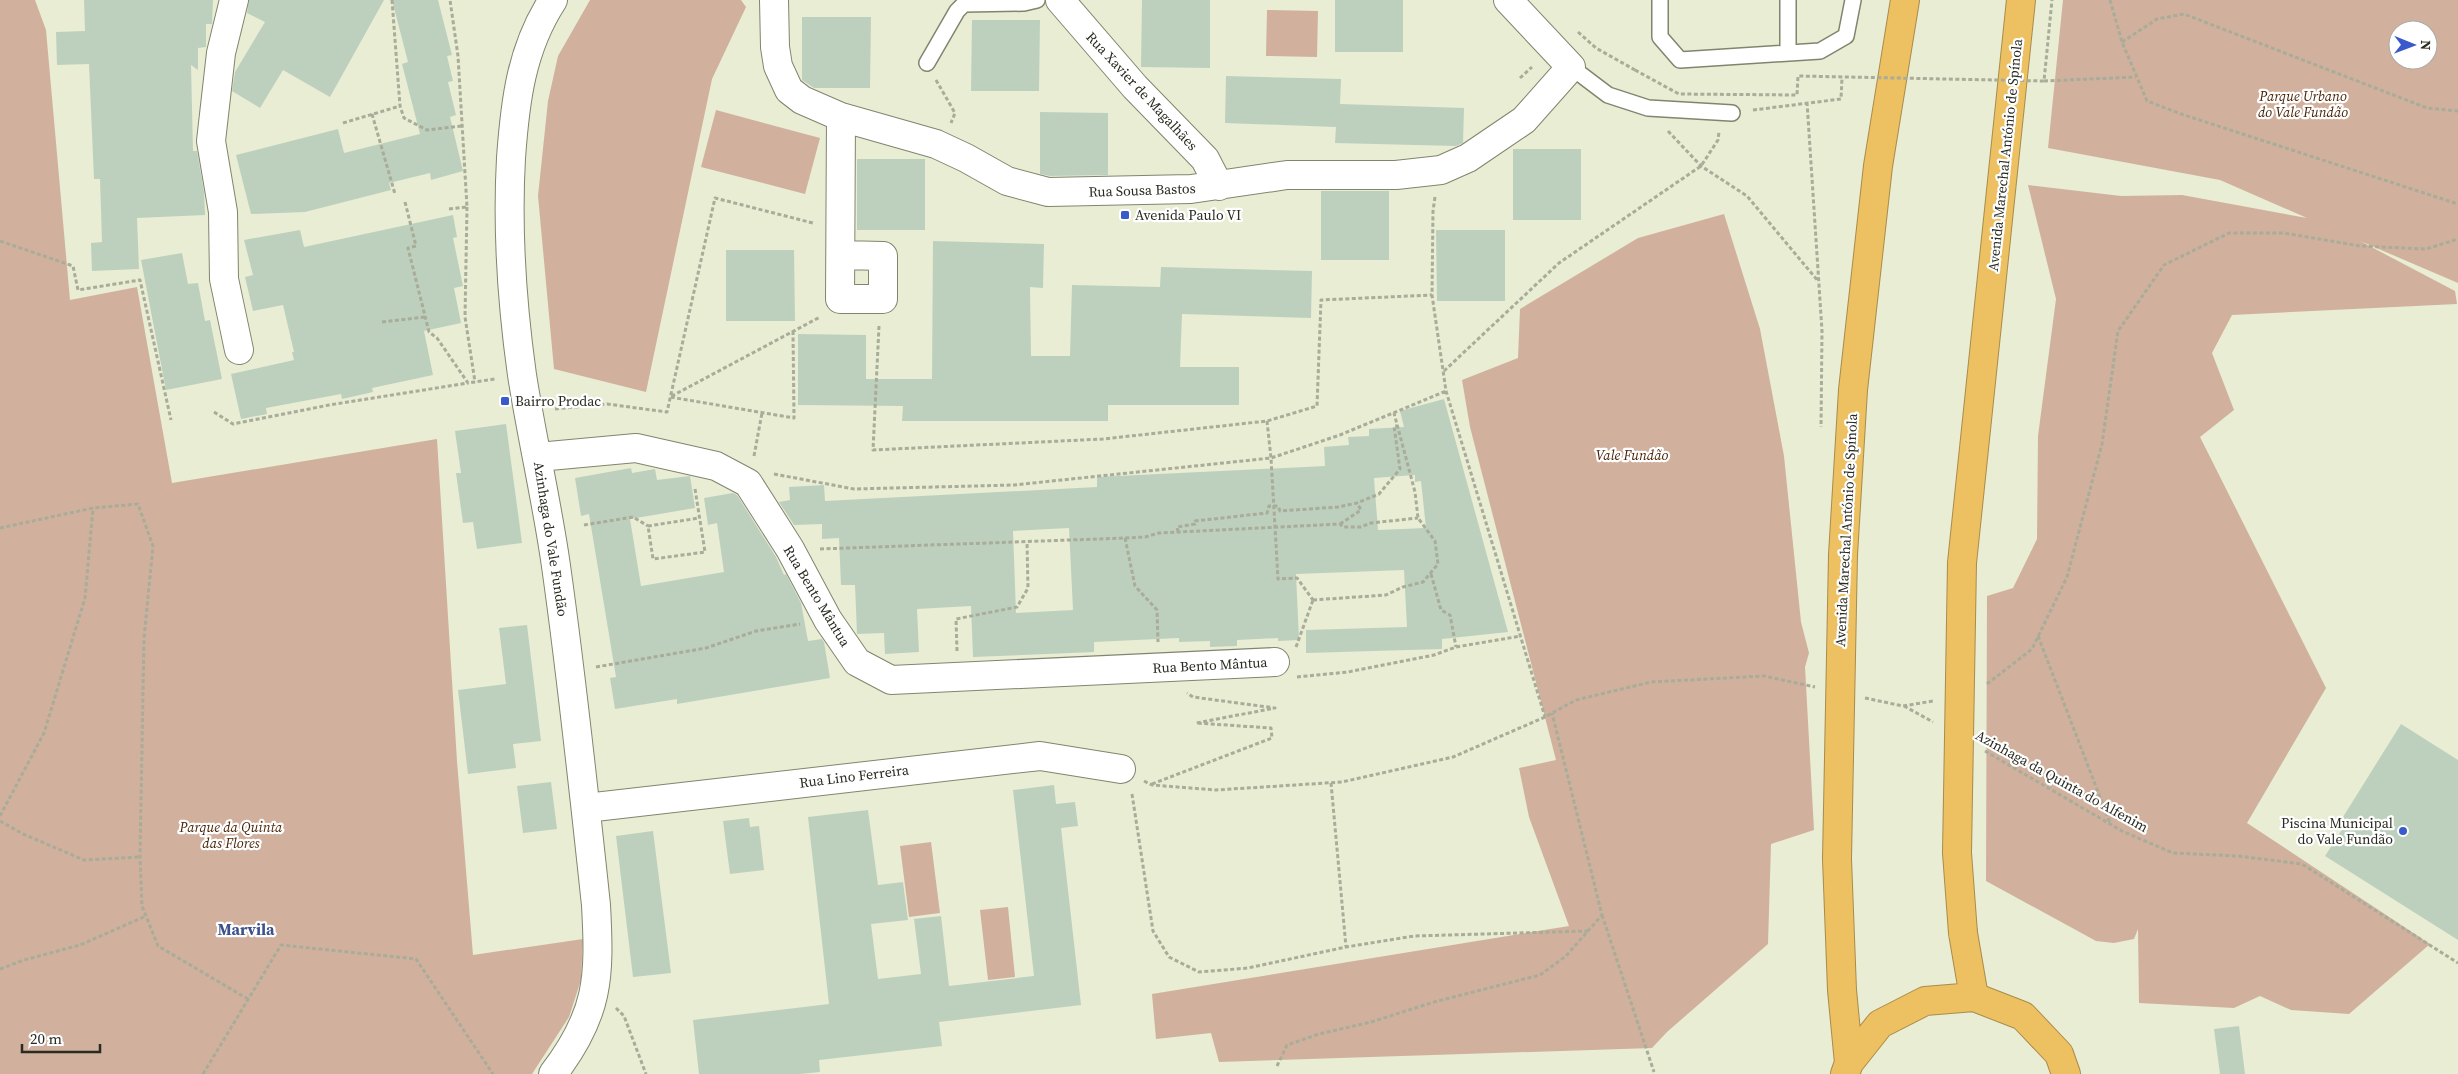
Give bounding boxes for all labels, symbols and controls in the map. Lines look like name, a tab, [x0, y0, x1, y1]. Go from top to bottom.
north arrow	[2388, 20, 2438, 70]
street label: Rua Xavier de Magalhães	[1082, 27, 1202, 155]
street label: Avenida Marechal António de Spínola	[1983, 37, 2027, 272]
text: N	[2416, 40, 2436, 51]
park label: Parque Urbano do Vale Fundão	[2258, 86, 2348, 122]
street label: Rua Sousa Bastos	[1088, 178, 1196, 202]
place label: Avenida Paulo VI	[1135, 205, 1241, 225]
marker: Avenida Paulo VI	[1119, 209, 1131, 221]
place label: Bairro Prodac	[515, 391, 601, 411]
marker: Bairro Prodac	[499, 395, 511, 407]
street label: Avenida Marechal António de Spínola	[1830, 412, 1862, 647]
park label: Vale Fundão	[1596, 445, 1668, 465]
street label: Azinhaga do Vale Fundão	[529, 460, 573, 618]
street label: Rua Bento Mântua	[779, 542, 856, 651]
street label: Rua Bento Mântua	[1152, 652, 1269, 678]
street label: Azinhaga da Quinta do Alfenim	[1972, 725, 2152, 837]
street label: Rua Lino Ferreira	[798, 759, 911, 793]
place label: Piscina Municipal do Vale Fundão	[2281, 813, 2393, 849]
park label: Parque da Quinta das Flores	[179, 817, 283, 853]
marker: Piscina Municipal do Vale Fundão	[2397, 825, 2409, 837]
district label: Marvila	[217, 918, 275, 940]
scale bar	[22, 1022, 100, 1054]
text: 20 m	[30, 1028, 62, 1049]

